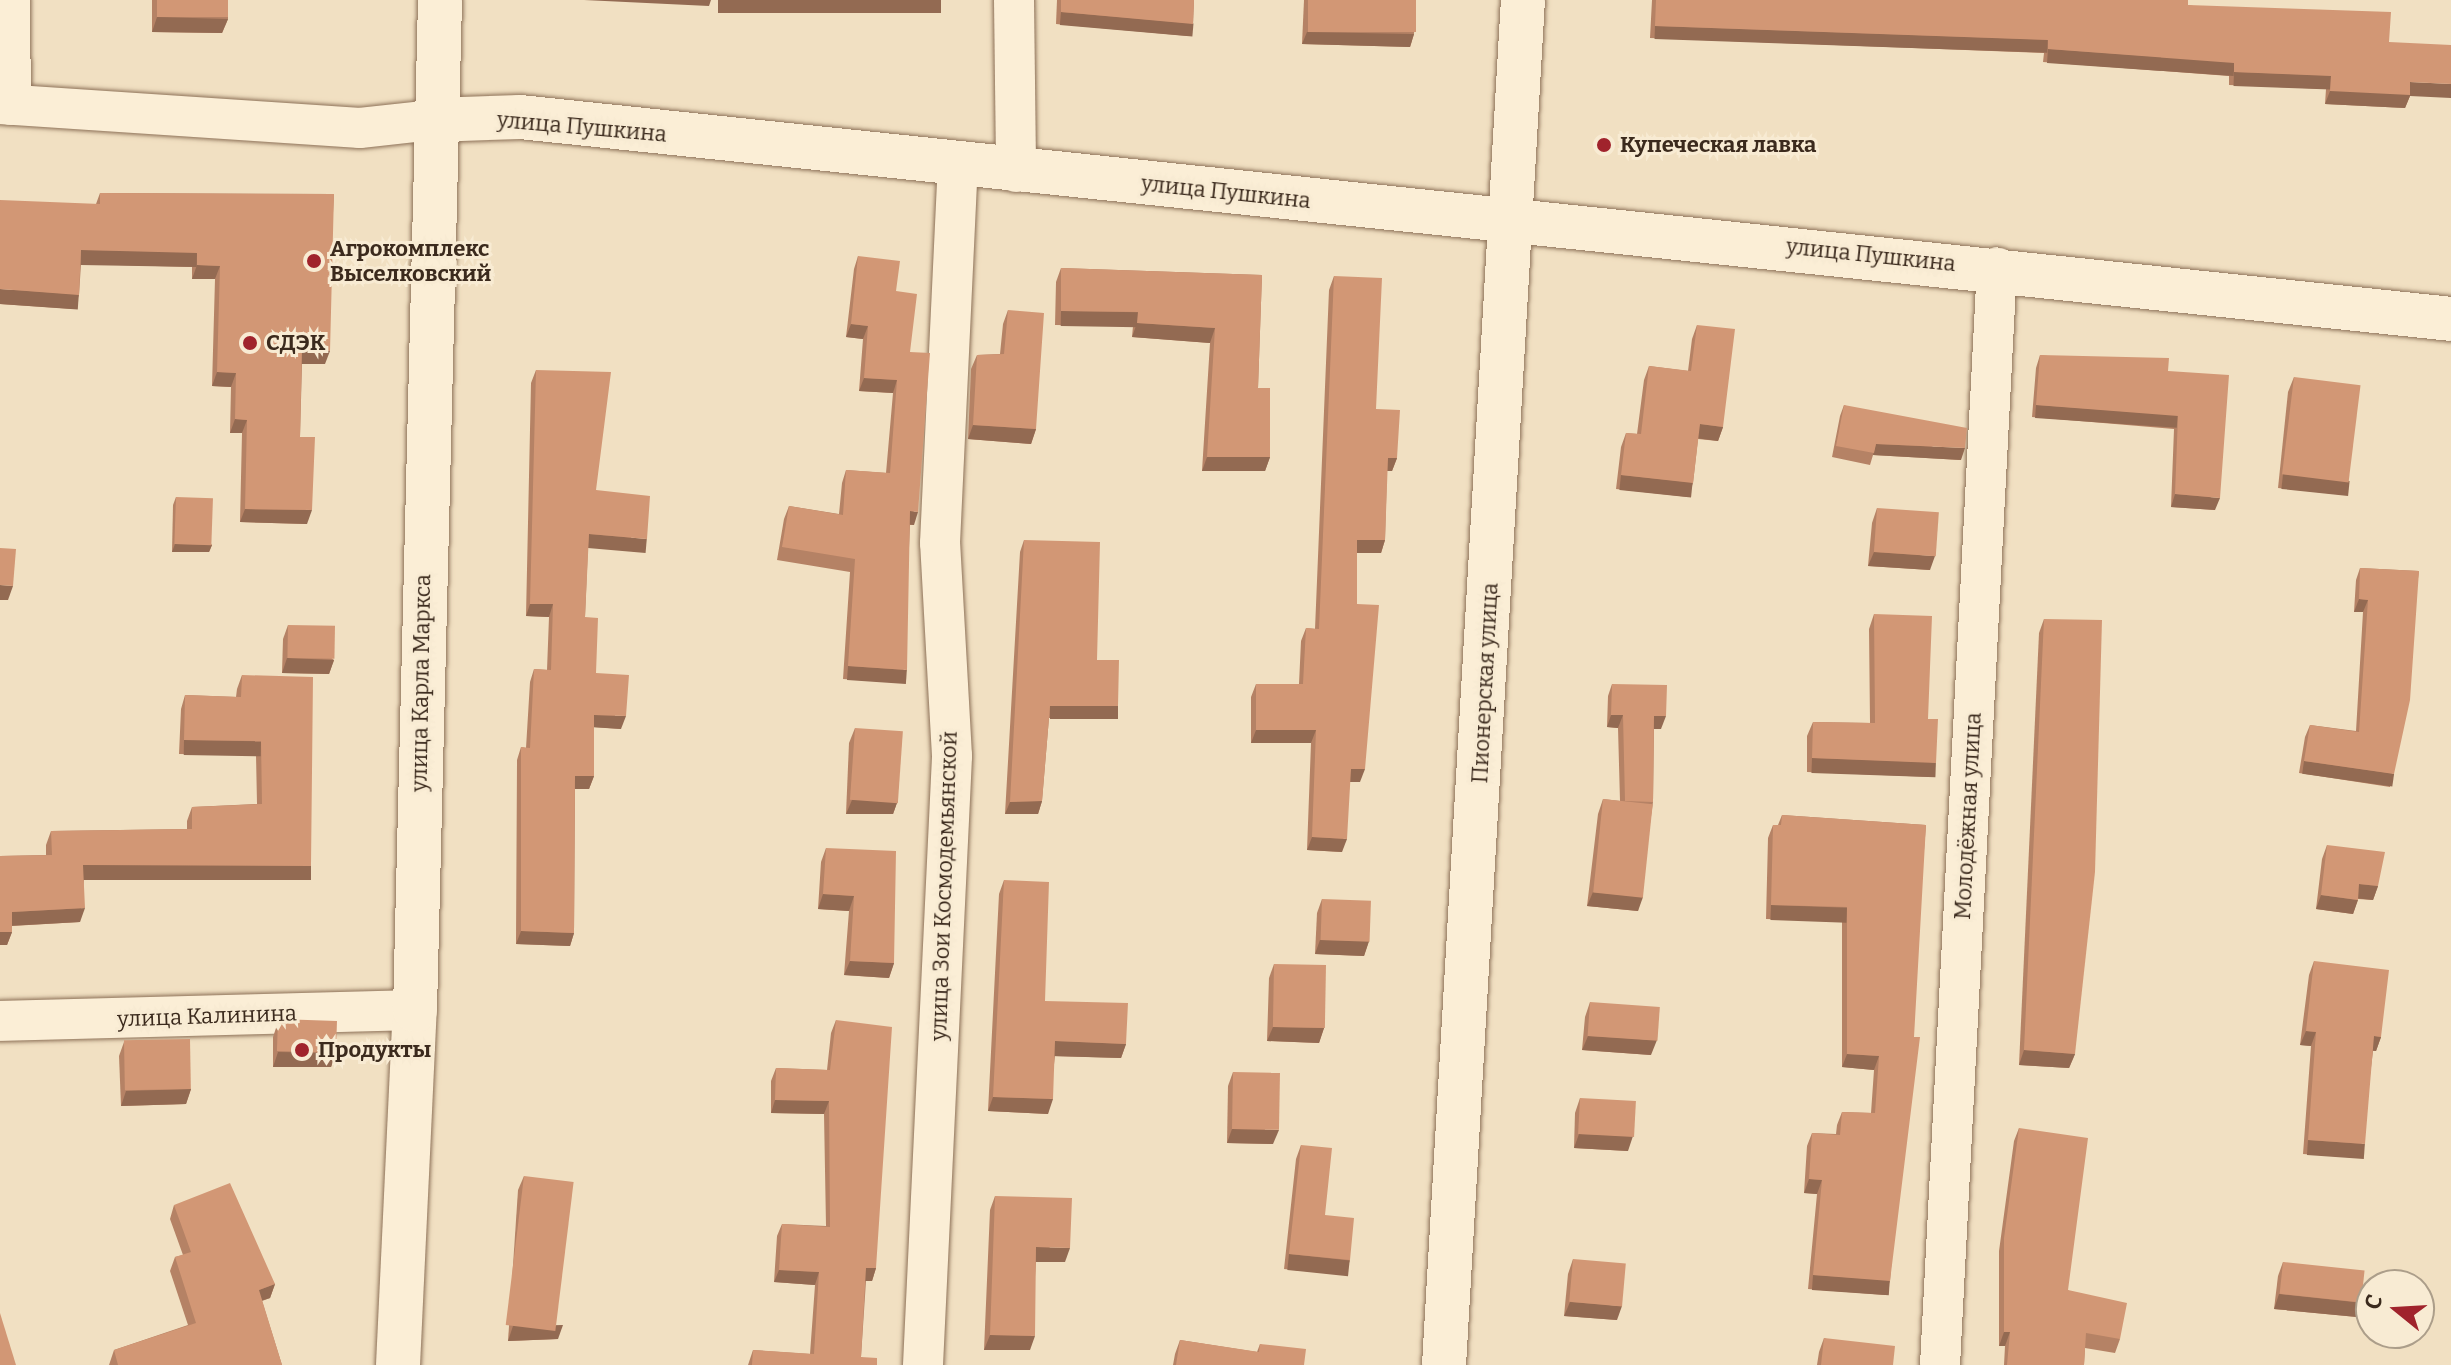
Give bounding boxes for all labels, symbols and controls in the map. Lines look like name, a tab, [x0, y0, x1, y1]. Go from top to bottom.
street label: улица Пушкина	[496, 106, 668, 148]
place label: Купеческая лавка	[1620, 132, 1816, 158]
marker: Купеческая лавка	[1595, 136, 1613, 154]
street label: улица Пушкина	[1140, 170, 1312, 214]
street label: улица Пушкина	[1785, 233, 1957, 277]
place label: Агрокомплекс Выселковский	[330, 235, 491, 286]
marker: Агрокомплекс Выселковский	[305, 252, 323, 270]
place label: СДЭК	[266, 330, 325, 356]
marker: СДЭК	[241, 334, 259, 352]
street label: улица Карла Маркса	[406, 574, 436, 792]
street label: Пионерская улица	[1467, 582, 1503, 784]
street label: Молодёжная улица	[1949, 712, 1987, 920]
street label: улица Зои Космодемьянской	[925, 731, 963, 1041]
street label: улица Калинина	[117, 1000, 297, 1032]
place label: Продукты	[318, 1037, 431, 1063]
marker: Продукты	[293, 1041, 311, 1059]
north arrow	[2355, 1269, 2435, 1349]
text: С	[2359, 1291, 2389, 1313]

